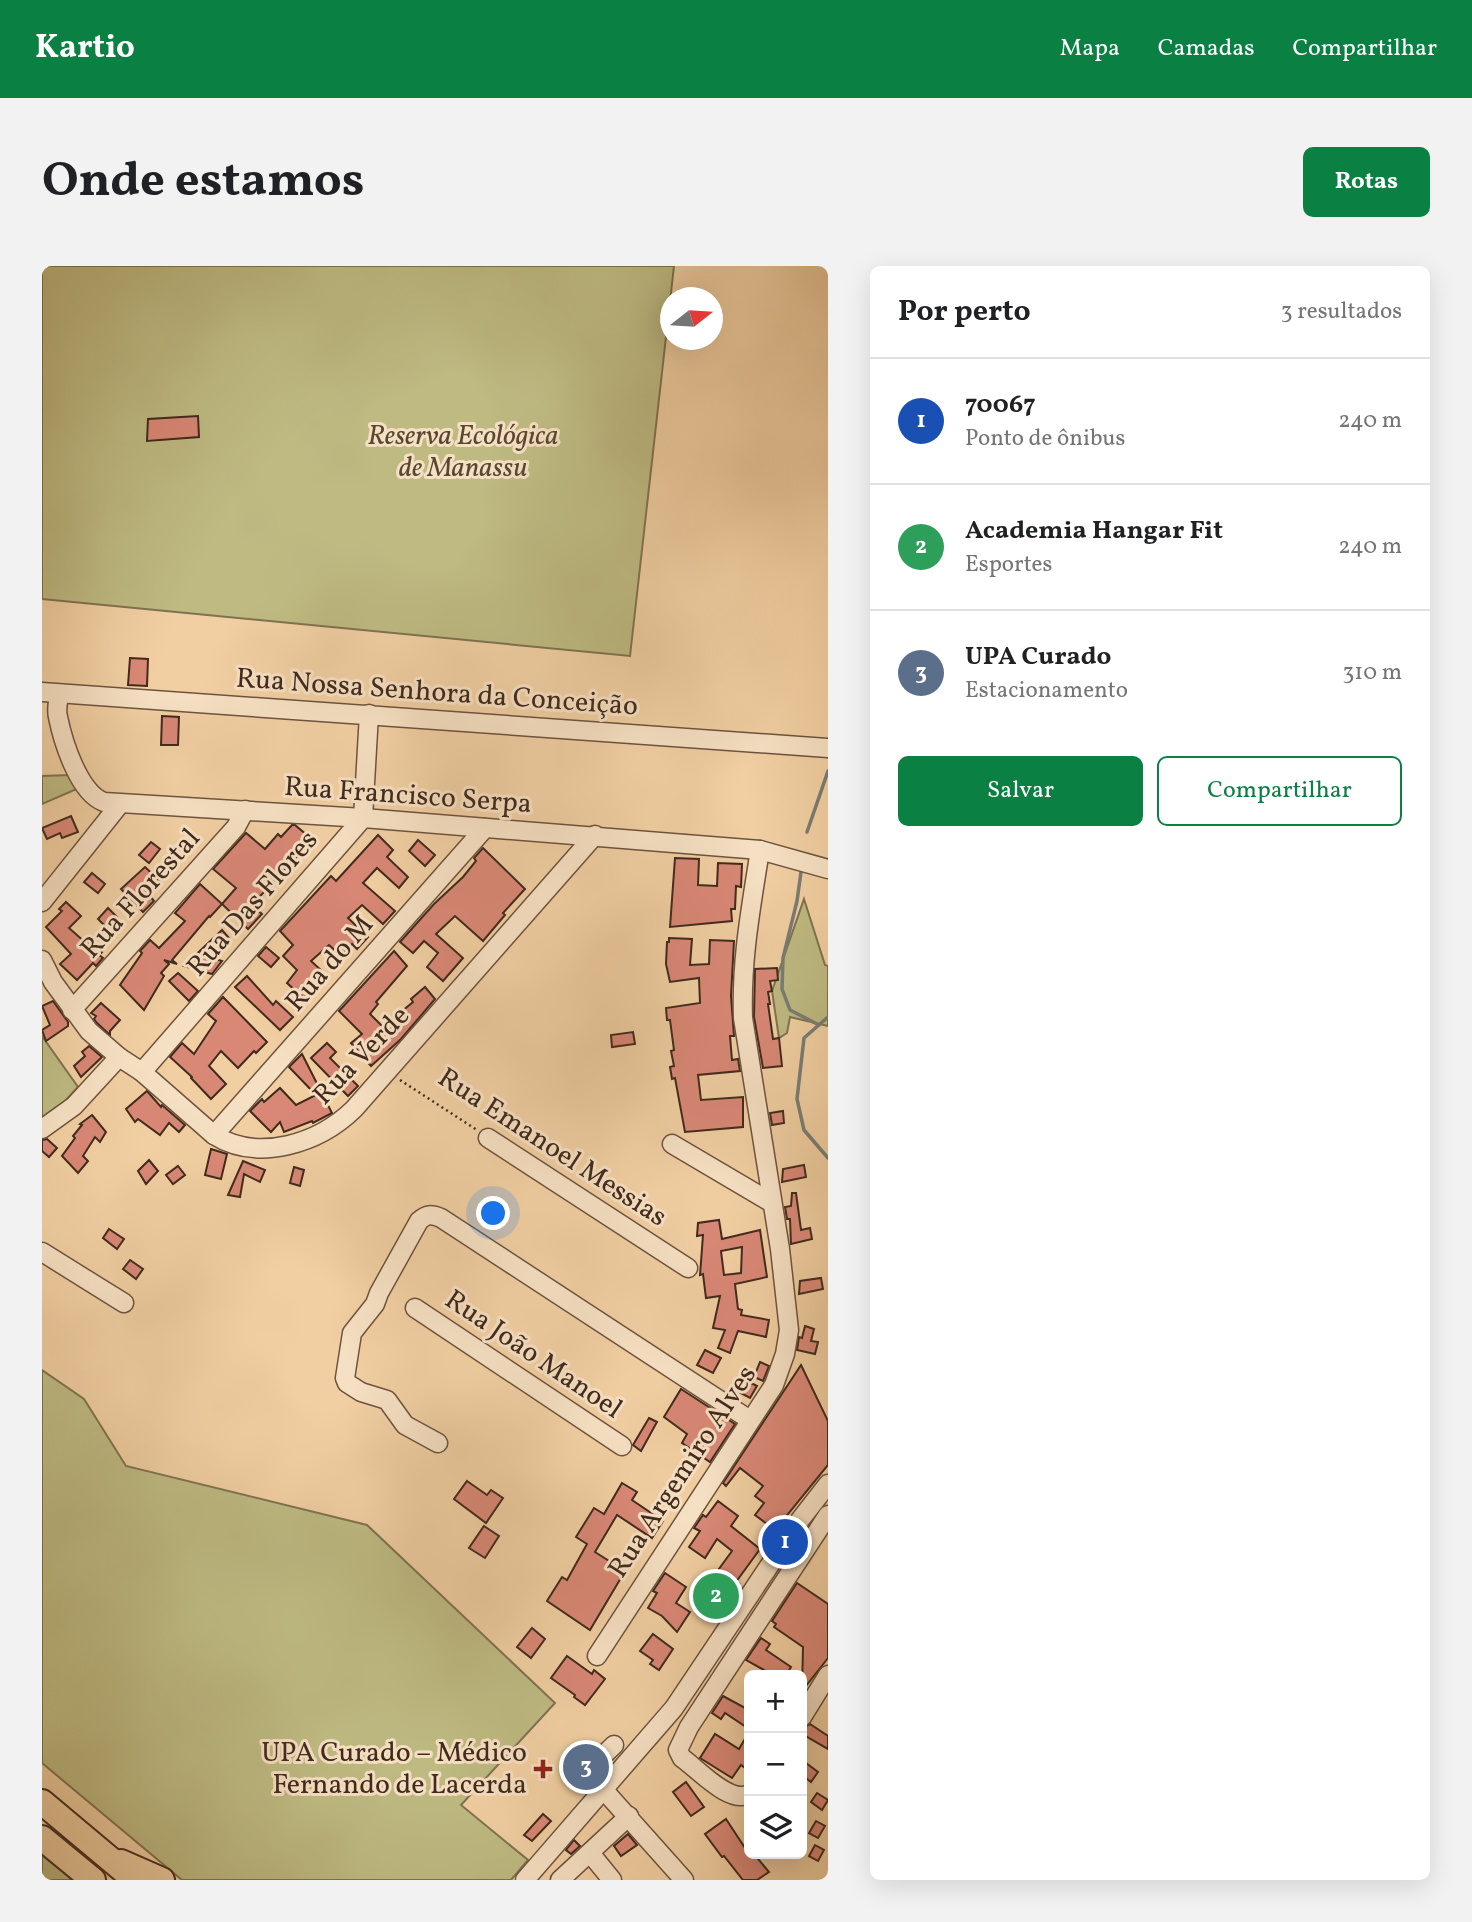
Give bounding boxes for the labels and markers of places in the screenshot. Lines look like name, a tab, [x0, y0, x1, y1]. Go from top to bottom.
pin: 1	[762, 1516, 808, 1568]
pin: 2	[693, 1570, 739, 1622]
place label: UPA Curado – Médico Fernando de Lacerda	[261, 1734, 527, 1805]
pin: 3	[563, 1741, 609, 1793]
marker: UPA Curado – Médico Fernando de Lacerda	[533, 1759, 553, 1779]

